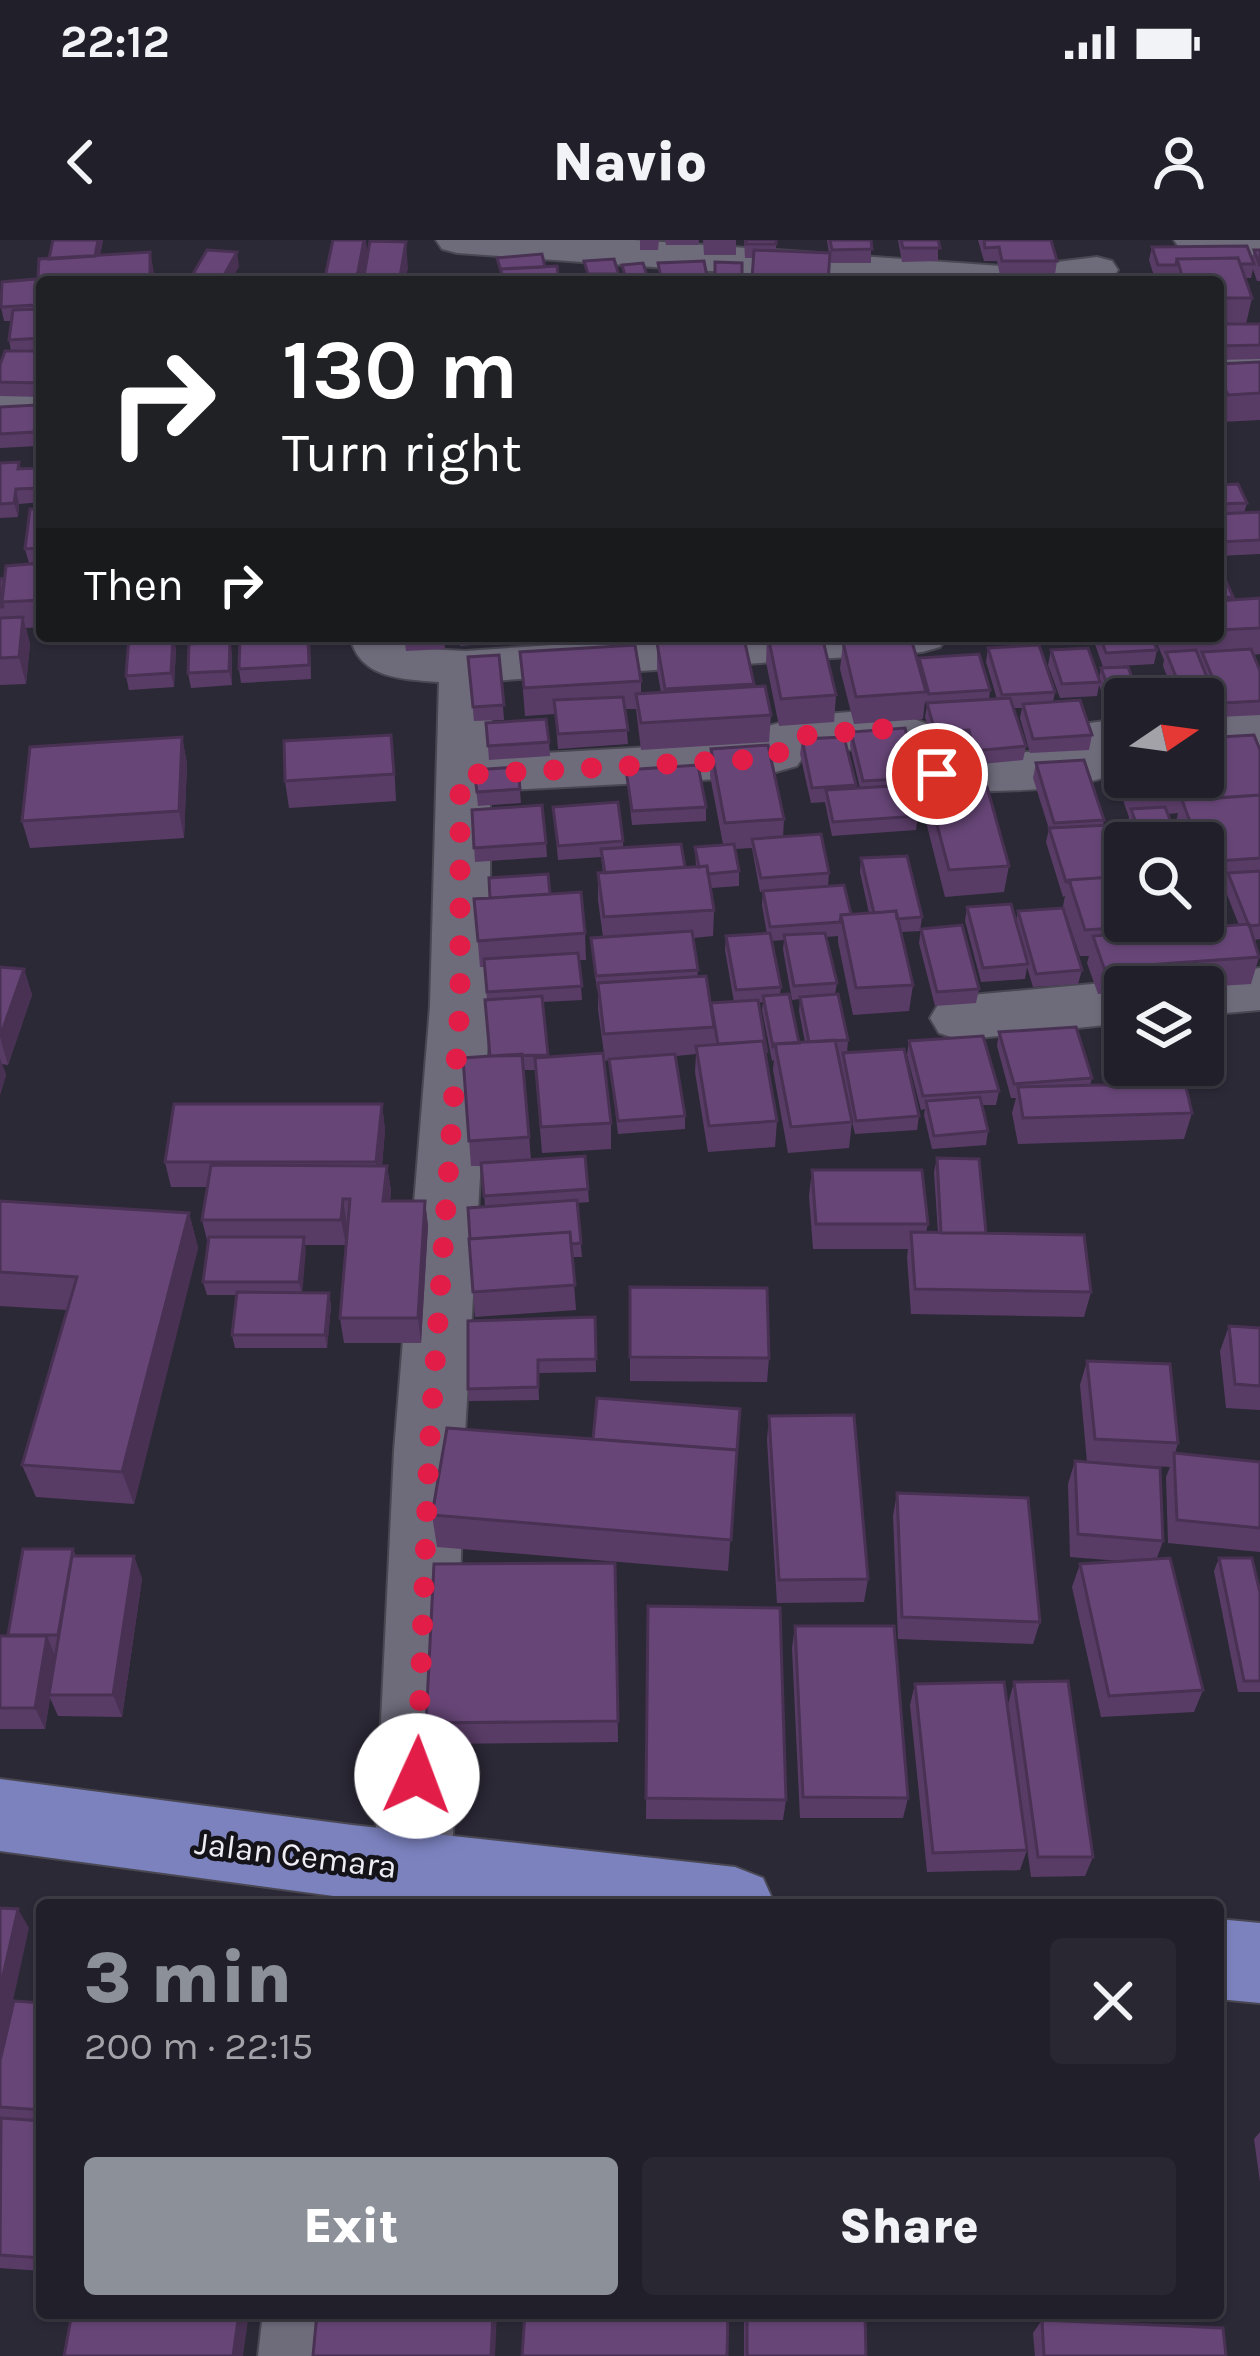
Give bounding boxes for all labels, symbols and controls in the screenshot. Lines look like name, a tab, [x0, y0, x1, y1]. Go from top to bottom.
text: 22:12	[60, 16, 170, 68]
icon: back	[48, 129, 114, 195]
icon: person	[1146, 129, 1212, 195]
text: Navio	[553, 130, 707, 194]
text: 130 m	[282, 321, 518, 419]
icon: right	[84, 324, 240, 480]
text: Turn right	[282, 421, 522, 485]
icon: right	[208, 552, 274, 618]
text: Then	[84, 559, 184, 611]
north arrow	[1104, 678, 1224, 798]
map controls	[1104, 678, 1224, 1086]
pin	[886, 723, 988, 825]
icon: arrive	[904, 741, 970, 807]
button: search	[1104, 822, 1224, 942]
button: layers	[1104, 966, 1224, 1086]
position arrow	[354, 1713, 480, 1839]
street label: Jalan Cemara	[193, 1824, 399, 1886]
text: 3 min	[84, 1936, 292, 2020]
button: close	[1050, 1938, 1176, 2064]
text: 200 m · 22:15	[84, 2023, 313, 2069]
button: Exit	[84, 2157, 618, 2295]
button: Share	[642, 2157, 1176, 2295]

